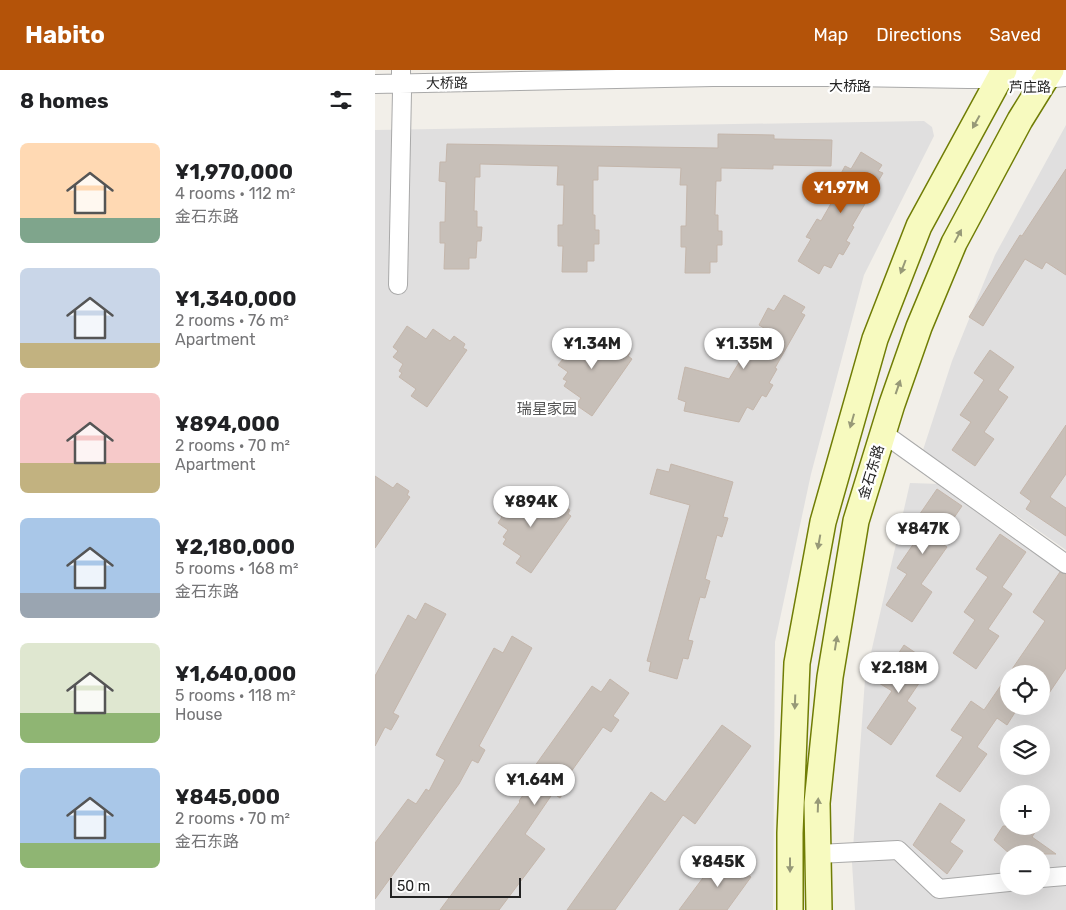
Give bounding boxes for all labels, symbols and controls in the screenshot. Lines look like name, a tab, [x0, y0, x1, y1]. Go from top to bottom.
text: Habito	[25, 21, 105, 49]
text: Map	[813, 24, 848, 46]
text: Directions	[876, 24, 962, 46]
text: Saved	[990, 24, 1041, 46]
street label: 大桥路	[426, 75, 468, 92]
street label: 大桥路	[829, 78, 871, 95]
street label: 芦庄路	[1009, 79, 1051, 96]
icon: filters	[327, 86, 355, 114]
text: 8 homes	[20, 88, 109, 113]
one-way arrow	[972, 114, 980, 129]
text: ¥1,970,000	[175, 159, 293, 184]
icon: home	[60, 163, 120, 223]
pin: ¥1.97M	[800, 172, 882, 214]
text: ¥1.97M	[813, 178, 869, 197]
text: 4 rooms · 112 m²	[175, 184, 295, 203]
text: 金石东路	[175, 207, 239, 226]
one-way arrow	[954, 228, 962, 243]
one-way arrow	[899, 260, 907, 274]
text: ¥1,340,000	[175, 286, 297, 311]
icon: home	[60, 288, 120, 348]
text: 2 rooms · 76 m²	[175, 311, 289, 330]
pin: ¥1.34M	[551, 328, 633, 370]
pin: ¥1.35M	[703, 328, 785, 370]
text: Apartment	[175, 330, 255, 349]
text: ¥1.34M	[563, 334, 621, 353]
text: ¥1.35M	[715, 334, 773, 353]
one-way arrow	[895, 379, 902, 394]
district label: 瑞星家园	[517, 400, 577, 418]
text: ¥894,000	[175, 411, 280, 436]
icon: home	[60, 413, 120, 473]
one-way arrow	[848, 413, 856, 428]
text: 2 rooms · 70 m²	[175, 436, 290, 455]
street label: 金石东路	[855, 443, 888, 501]
text: Apartment	[175, 455, 255, 474]
pin: ¥894K	[496, 486, 566, 528]
text: ¥894K	[504, 492, 558, 511]
pin: ¥847K	[888, 512, 958, 555]
text: ¥847K	[897, 519, 949, 538]
text: ¥2,180,000	[175, 534, 295, 559]
one-way arrow	[815, 534, 823, 550]
icon: home	[60, 538, 120, 598]
text: 5 rooms · 168 m²	[175, 559, 299, 578]
text: 金石东路	[175, 582, 239, 601]
one-way arrow	[832, 635, 840, 651]
pin: ¥2.18M	[858, 652, 940, 694]
text: ¥2.18M	[871, 658, 927, 677]
text: ¥1,640,000	[175, 661, 296, 686]
icon: home	[60, 663, 120, 723]
map controls	[1000, 665, 1050, 895]
button: locate	[1000, 665, 1050, 715]
text: 5 rooms · 118 m²	[175, 686, 296, 705]
one-way arrow	[791, 695, 799, 711]
text: House	[175, 705, 222, 724]
button: layers	[1000, 725, 1050, 775]
pin: ¥1.64M	[494, 764, 576, 806]
text: ¥1.64M	[506, 770, 564, 789]
text: ¥845,000	[175, 784, 280, 809]
button: +	[1000, 785, 1050, 835]
icon: home	[60, 788, 120, 848]
one-way arrow	[814, 797, 822, 813]
text: 2 rooms · 70 m²	[175, 809, 290, 828]
text: 金石东路	[175, 832, 239, 851]
button: −	[1000, 845, 1050, 895]
pin: ¥845K	[683, 846, 753, 888]
text: ¥845K	[691, 852, 745, 871]
one-way arrow	[786, 857, 794, 873]
scale bar	[390, 875, 521, 898]
text: 50 m	[397, 878, 430, 895]

